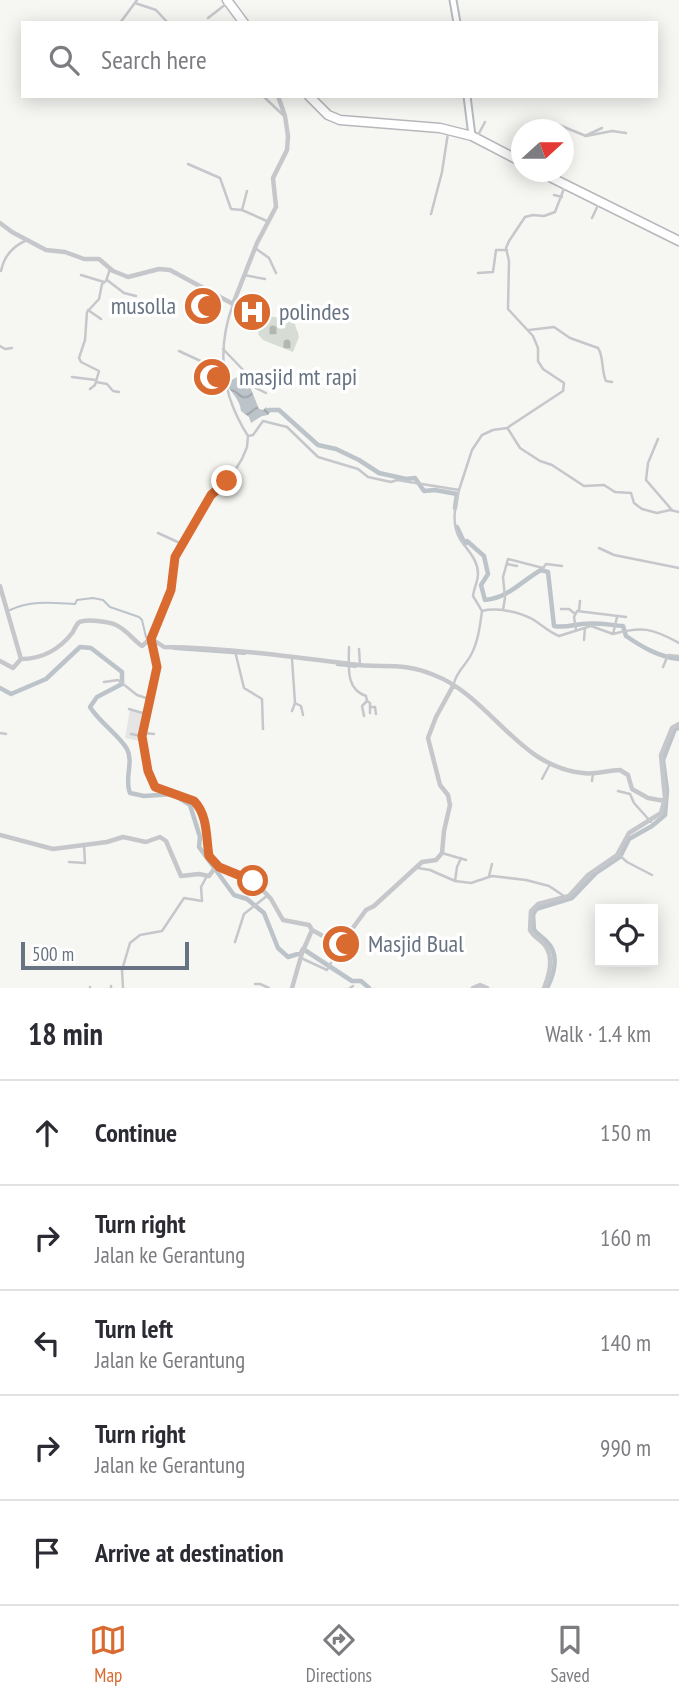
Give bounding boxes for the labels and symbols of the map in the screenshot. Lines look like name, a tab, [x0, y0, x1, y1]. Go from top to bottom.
north arrow	[511, 119, 574, 182]
mosque icon: musolla	[182, 285, 224, 327]
place label: musolla	[111, 290, 176, 321]
hospital icon: polindes	[231, 291, 273, 333]
place label: polindes	[279, 296, 350, 327]
mosque icon: masjid mt rapi	[191, 356, 233, 398]
place label: masjid mt rapi	[239, 361, 357, 392]
route end	[211, 465, 242, 496]
route start	[237, 865, 268, 896]
mosque icon: Masjid Bual	[320, 923, 362, 965]
place label: Masjid Bual	[368, 928, 464, 959]
scale bar	[21, 939, 189, 971]

